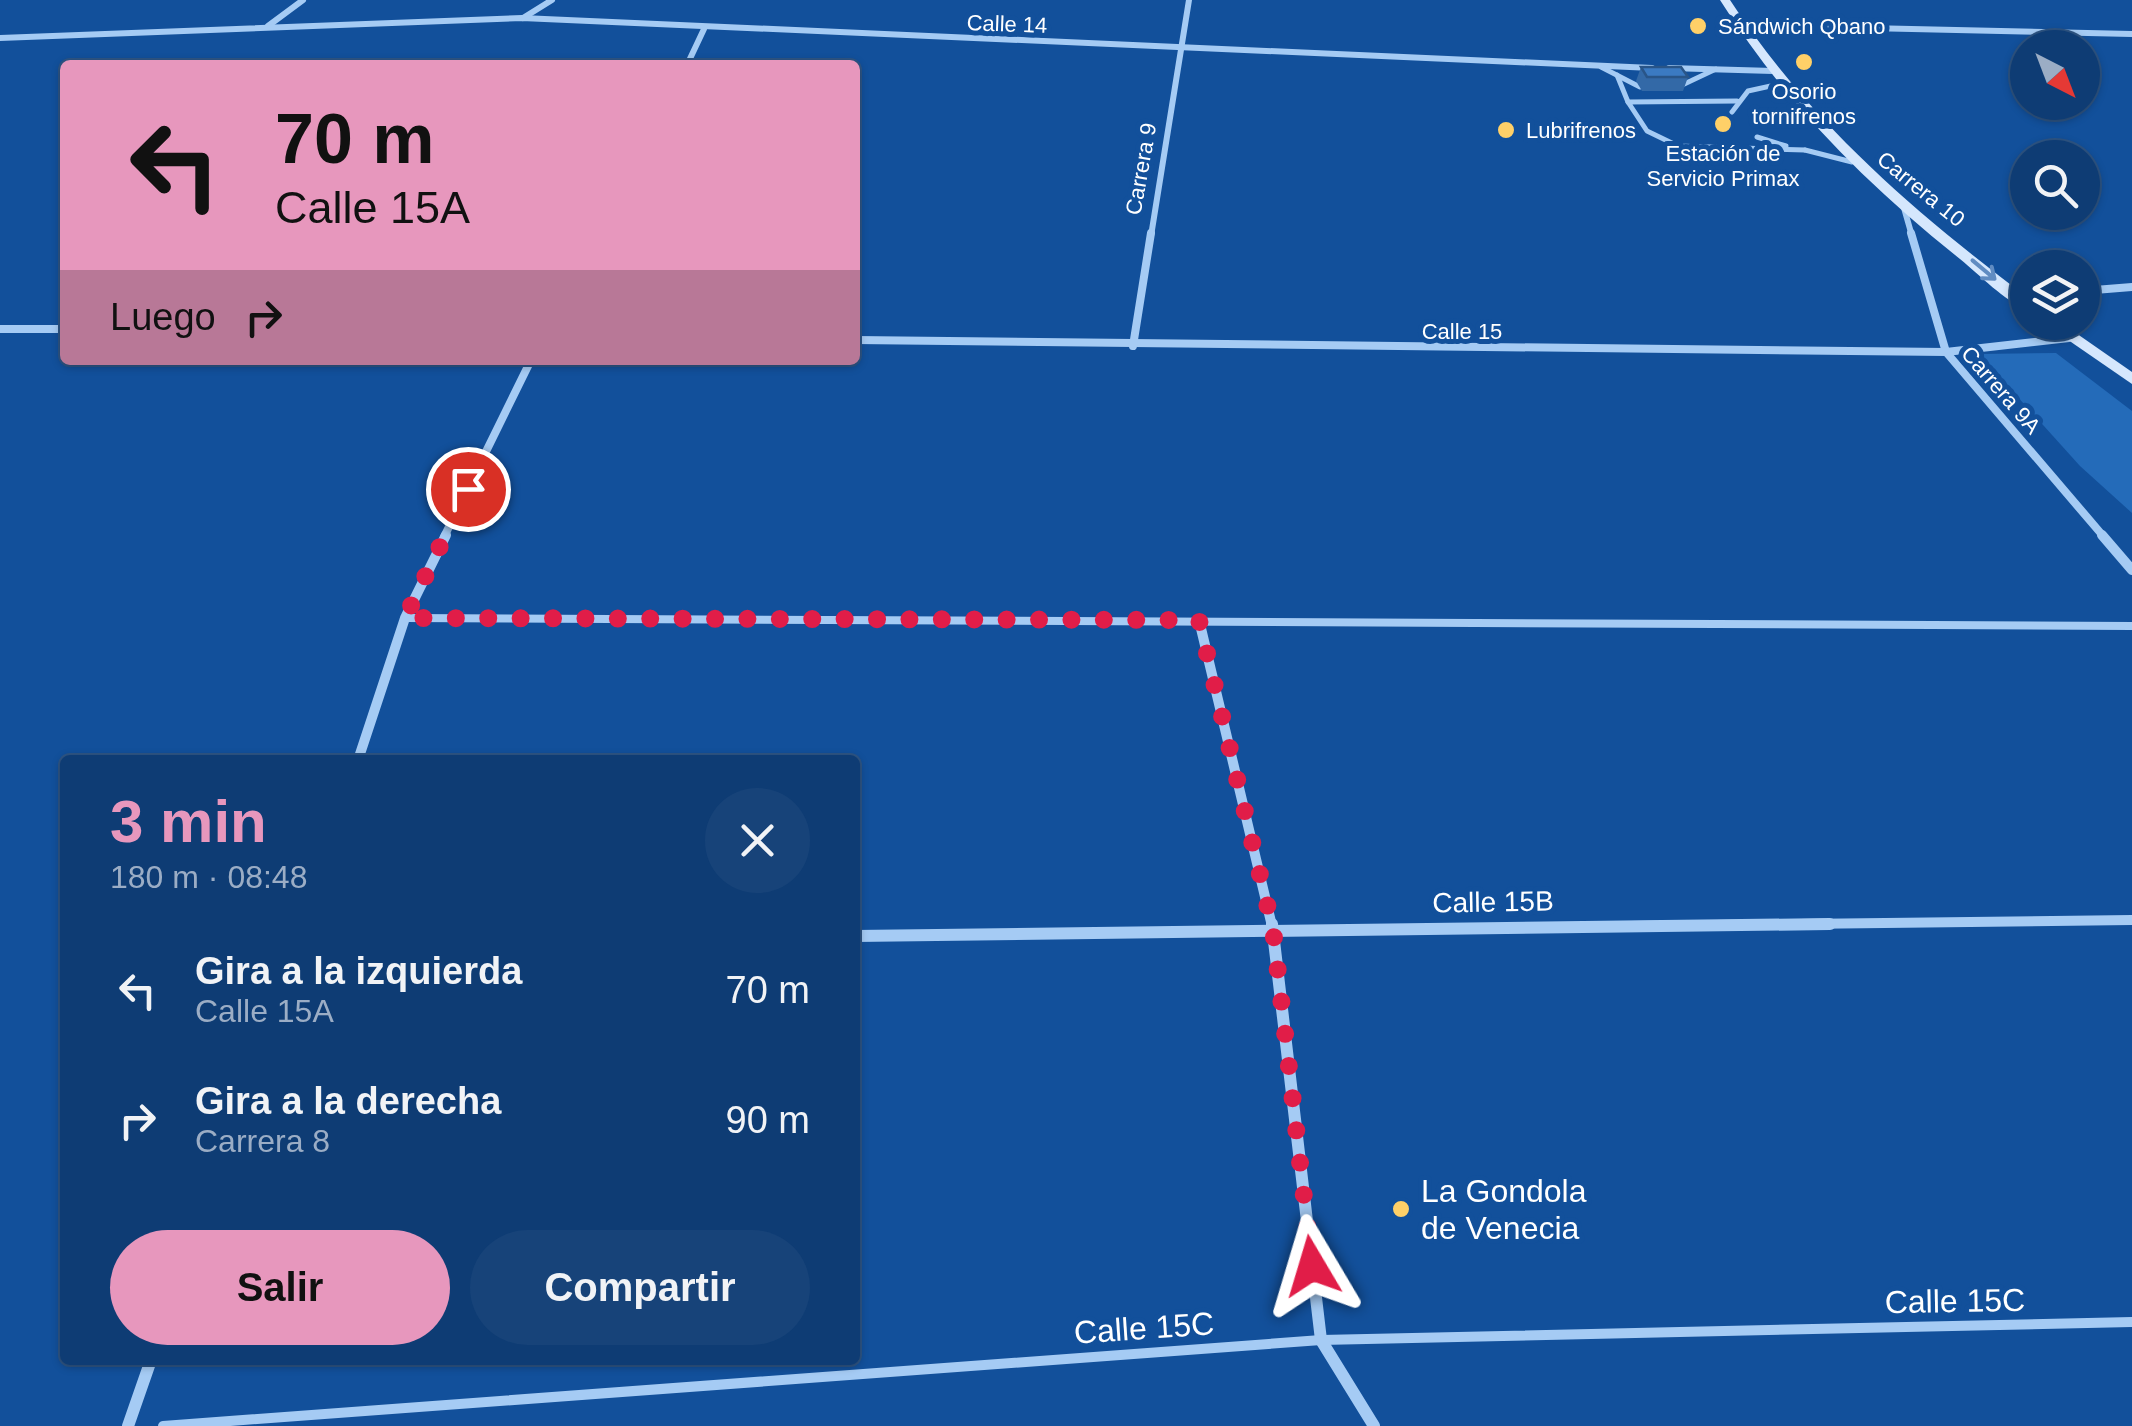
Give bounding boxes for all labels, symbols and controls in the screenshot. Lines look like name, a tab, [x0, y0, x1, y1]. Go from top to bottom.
street label: Calle 14	[966, 10, 1048, 38]
place label: Sándwich Qbano	[1718, 14, 1886, 39]
marker: Sándwich Qbano	[1687, 15, 1709, 37]
north arrow	[2010, 30, 2100, 120]
map controls	[2010, 30, 2100, 340]
marker: Osorio tornifrenos	[1793, 51, 1815, 73]
place label: Osorio tornifrenos	[1752, 79, 1856, 129]
icon: left	[110, 100, 240, 230]
text: 70 m	[275, 100, 435, 178]
marker: Estación de Servicio Primax	[1712, 113, 1734, 135]
place label: Lubrifrenos	[1526, 118, 1636, 143]
marker: Lubrifrenos	[1495, 119, 1517, 141]
street label: Carrera 9	[1121, 121, 1161, 217]
button: search	[2010, 140, 2100, 230]
place label: Estación de Servicio Primax	[1647, 141, 1799, 191]
street label: Carrera 10	[1872, 146, 1970, 232]
text: Calle 15A	[275, 182, 470, 233]
button: layers	[2010, 250, 2100, 340]
one-way arrow	[1971, 259, 1996, 282]
icon: right	[236, 290, 291, 345]
text: Luego	[110, 296, 216, 338]
street label: Calle 15	[1422, 319, 1502, 344]
street label: Carrera 9A	[1956, 341, 2046, 439]
pin	[426, 447, 511, 532]
icon: arrive	[441, 462, 496, 517]
text: 3 min	[110, 788, 267, 855]
button: close	[705, 788, 810, 893]
text: 180 m · 08:48	[110, 859, 307, 895]
street label: Calle 15B	[1432, 885, 1554, 919]
text: Gira a la izquierda	[195, 950, 522, 992]
icon: left	[110, 963, 165, 1018]
text: 70 m	[726, 969, 810, 1011]
text: Calle 15A	[195, 993, 334, 1029]
text: Gira a la derecha	[195, 1080, 501, 1122]
icon: right	[110, 1093, 165, 1148]
text: 90 m	[726, 1099, 810, 1141]
text: Carrera 8	[195, 1123, 330, 1159]
place label: La Gondola de Venecia	[1421, 1173, 1587, 1246]
marker: La Gondola de Venecia	[1390, 1198, 1412, 1220]
position arrow	[1260, 1214, 1364, 1318]
button: Salir	[110, 1230, 450, 1345]
button: Compartir	[470, 1230, 810, 1345]
street label: Calle 15C	[1884, 1282, 2026, 1320]
street label: Calle 15C	[1073, 1305, 1215, 1351]

